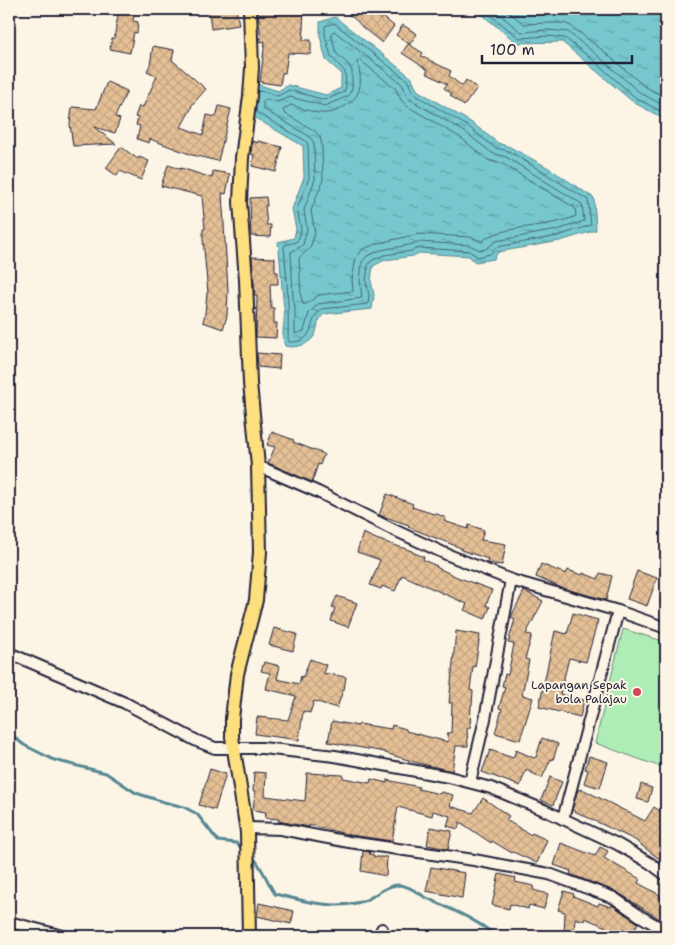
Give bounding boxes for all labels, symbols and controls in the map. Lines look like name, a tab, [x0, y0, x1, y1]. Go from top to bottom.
scale bar	[482, 32, 632, 64]
text: 100 m	[490, 40, 535, 60]
place label: Lapangan Sepak bola Palajau	[531, 677, 627, 707]
marker: Lapangan Sepak bola Palajau	[631, 686, 643, 698]

